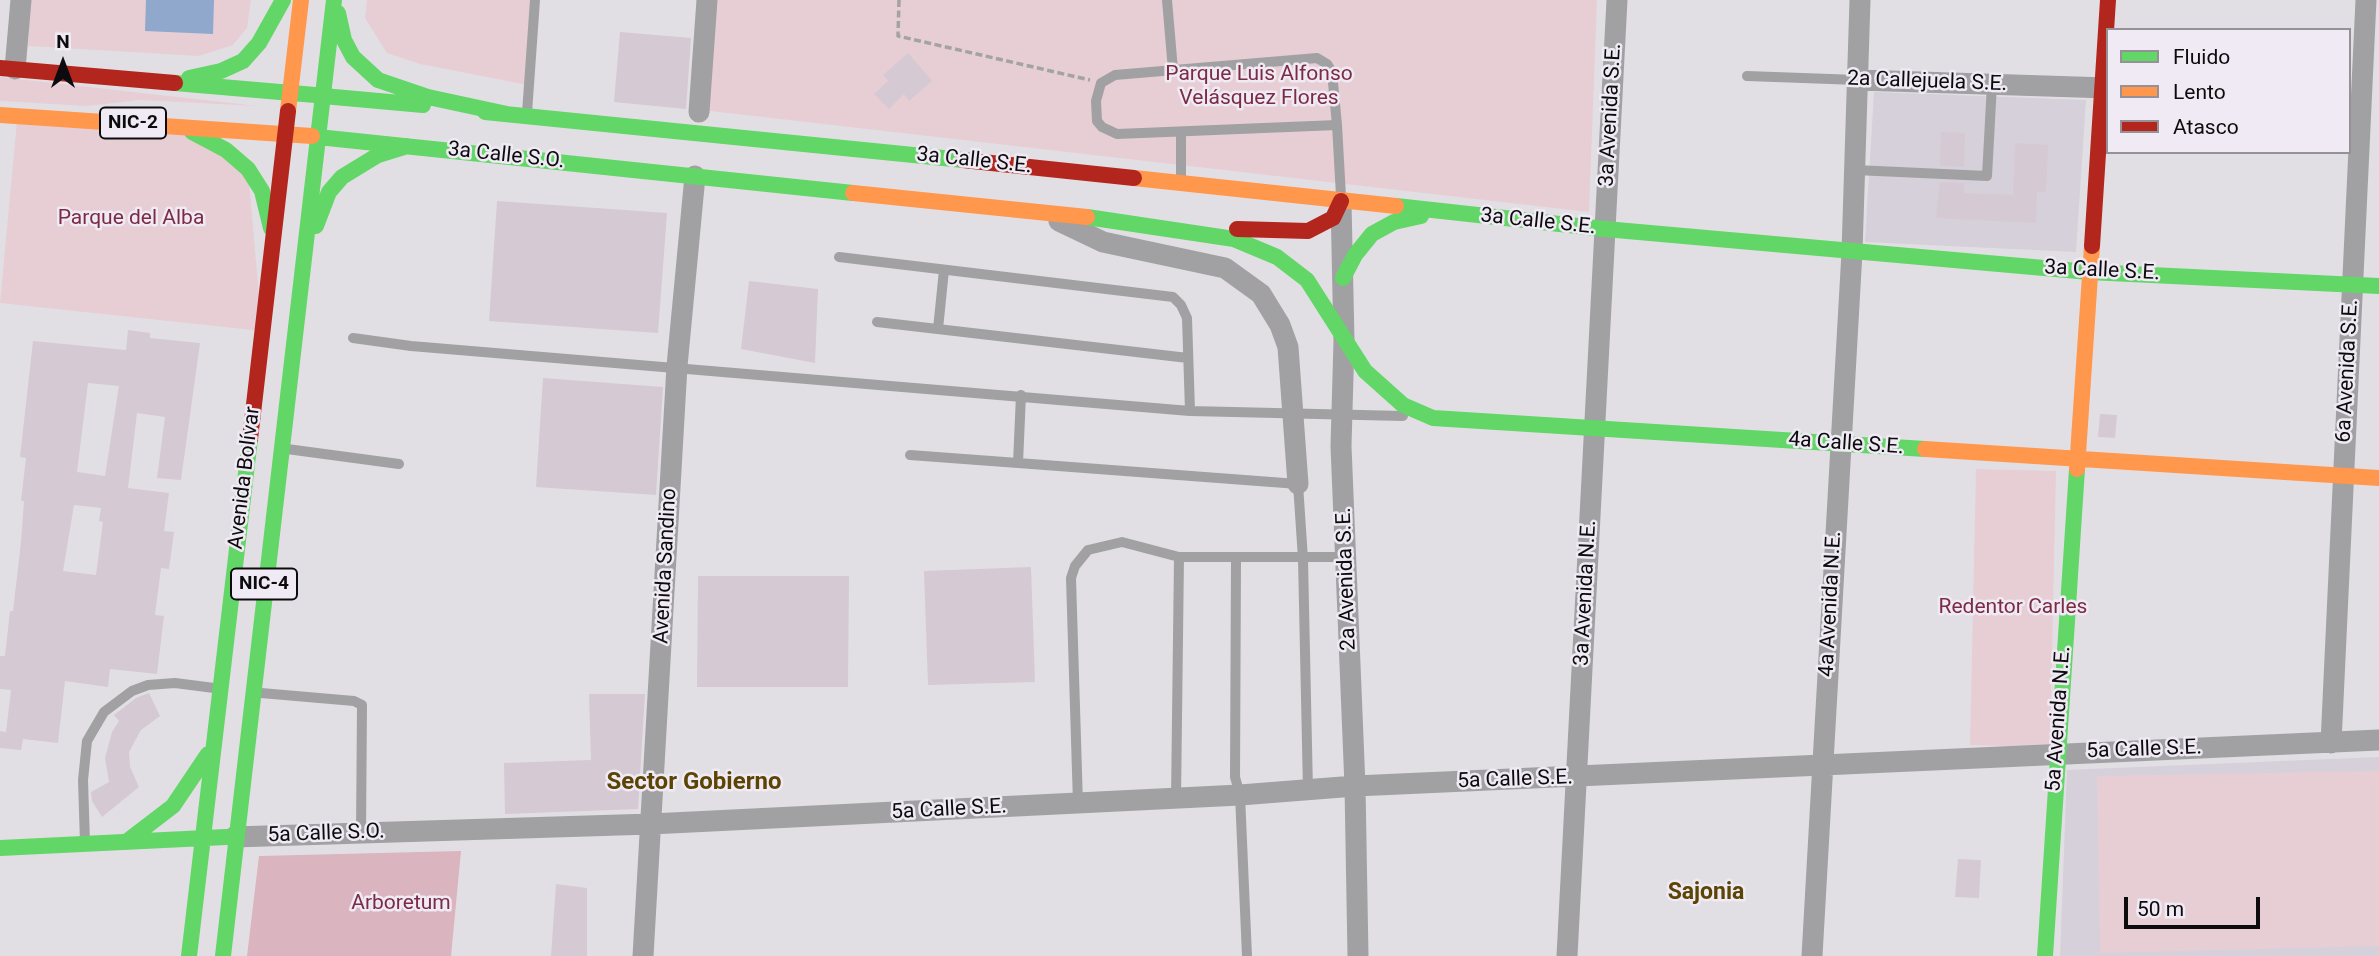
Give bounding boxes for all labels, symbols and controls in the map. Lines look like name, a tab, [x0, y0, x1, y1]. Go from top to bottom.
north arrow	[28, 28, 98, 98]
legend	[2106, 28, 2351, 154]
text: N	[56, 30, 70, 53]
street label: 3a Avenida S.E.	[1595, 43, 1627, 187]
text: Fluido	[2173, 45, 2230, 69]
park label: Parque Luis Alfonso Velásquez Flores	[1165, 62, 1353, 112]
street label: 2a Callejuela S.E.	[1847, 67, 2007, 97]
text: Lento	[2173, 80, 2226, 104]
road number: NIC-2	[100, 108, 166, 139]
text: Atasco	[2173, 115, 2239, 139]
street label: 3a Calle S.O.	[446, 137, 566, 175]
street label: 3a Calle S.E.	[915, 142, 1033, 180]
street label: 3a Calle S.E.	[1479, 203, 1597, 241]
park label: Parque del Alba	[58, 206, 204, 232]
street label: 3a Calle S.E.	[2044, 255, 2160, 287]
street label: 6a Avenida S.E.	[2332, 299, 2364, 443]
street label: Avenida Bolívar	[224, 405, 266, 551]
street label: 4a Calle S.E.	[1787, 427, 1905, 461]
street label: Avenida Sandino	[649, 488, 683, 644]
street label: 2a Avenida S.E.	[1332, 507, 1362, 651]
street label: 3a Avenida N.E.	[1570, 519, 1602, 667]
street label: 4a Avenida N.E.	[1815, 530, 1847, 678]
road number: NIC-4	[231, 568, 297, 600]
park label: Redentor Carles	[1939, 595, 2087, 621]
street label: 5a Avenida N.E.	[2041, 645, 2077, 793]
street label: 5a Calle S.E.	[2086, 735, 2202, 765]
street label: 5a Calle S.E.	[1457, 765, 1573, 795]
district label: Sector Gobierno	[607, 769, 781, 797]
street label: 5a Calle S.E.	[891, 794, 1007, 826]
street label: 5a Calle S.O.	[267, 819, 385, 849]
district label: Sajonia	[1668, 879, 1744, 907]
scale bar	[2127, 883, 2264, 927]
park label: Arboretum	[351, 891, 451, 917]
text: 50 m	[2137, 897, 2184, 921]

